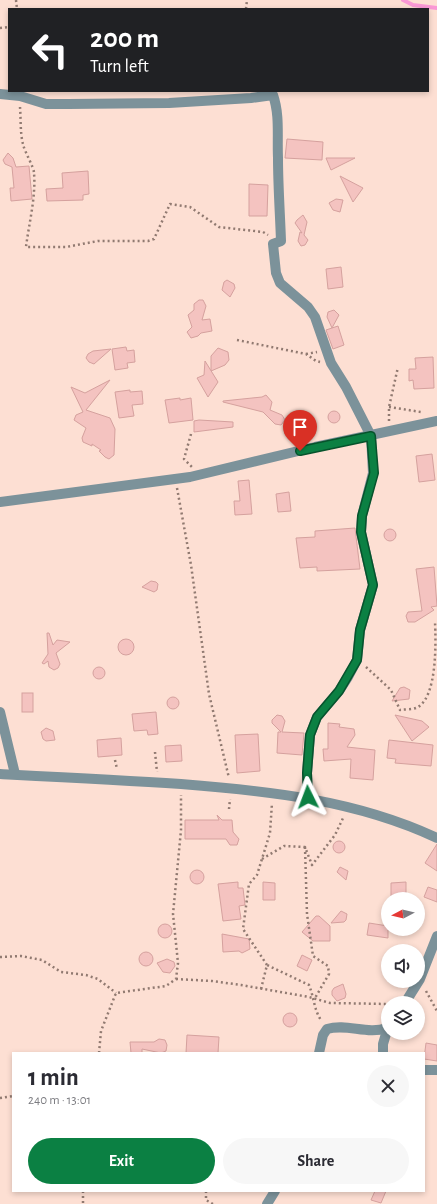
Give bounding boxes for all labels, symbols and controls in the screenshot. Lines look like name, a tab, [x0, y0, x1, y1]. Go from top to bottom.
icon: left	[24, 24, 76, 76]
text: 200 m	[90, 25, 159, 53]
text: Turn left	[90, 58, 149, 76]
pin	[283, 410, 317, 451]
icon: arrive	[289, 416, 311, 438]
position arrow	[287, 776, 329, 818]
north arrow	[381, 892, 425, 936]
map controls	[381, 892, 425, 1040]
button: sound	[381, 944, 425, 988]
button: layers	[381, 996, 425, 1040]
button: close	[367, 1065, 409, 1107]
text: 1 min	[28, 1066, 79, 1090]
text: 240 m · 13:01	[28, 1094, 91, 1107]
button: Exit	[28, 1138, 215, 1184]
button: Share	[223, 1138, 409, 1184]

